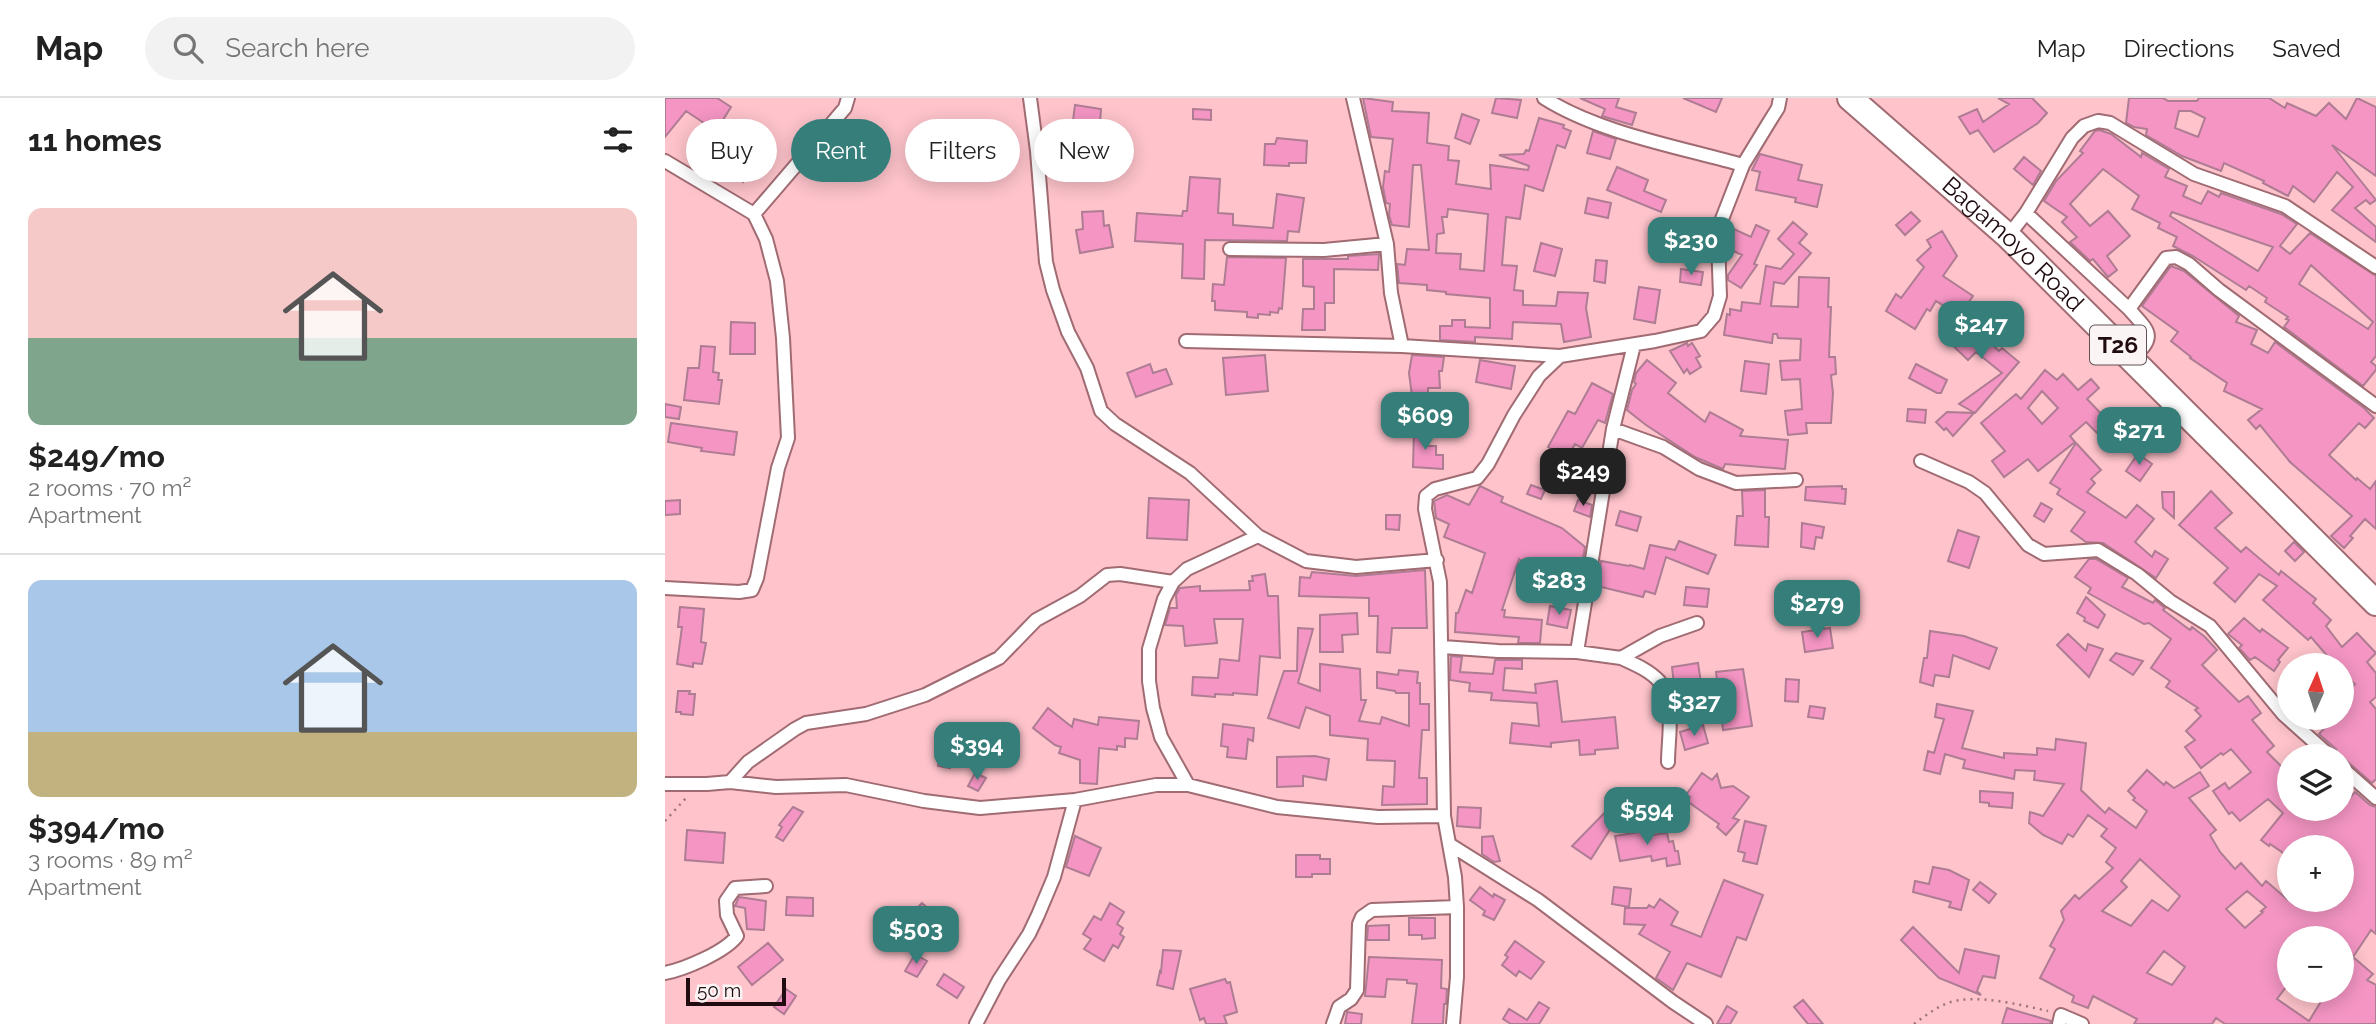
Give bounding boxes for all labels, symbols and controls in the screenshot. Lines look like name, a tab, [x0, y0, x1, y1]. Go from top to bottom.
search box	[145, 17, 635, 80]
text: Map	[35, 29, 103, 68]
icon: search	[169, 29, 207, 67]
text: Search here	[225, 33, 370, 63]
text: Map	[2037, 34, 2086, 63]
text: Directions	[2124, 34, 2234, 63]
text: Saved	[2272, 34, 2341, 63]
chip: Buy	[686, 119, 777, 182]
chip: Rent	[791, 119, 891, 182]
chip: Filters	[905, 119, 1020, 182]
chip: New	[1034, 119, 1134, 182]
icon: filters	[599, 121, 637, 159]
text: 11 homes	[28, 123, 162, 158]
street label: Bagamoyo Road	[1937, 170, 2090, 317]
pin: $230	[1650, 218, 1732, 277]
text: $230	[1664, 226, 1718, 253]
icon: home	[270, 253, 396, 379]
pin: $247	[1940, 302, 2022, 361]
text: $247	[1954, 310, 2008, 337]
road number: T26	[2090, 326, 2146, 364]
pin: $609	[1384, 392, 1466, 452]
text: $609	[1397, 401, 1453, 428]
pin: $271	[2098, 408, 2180, 467]
text: $271	[2113, 416, 2165, 443]
text: $249/mo	[28, 439, 165, 474]
pin: $249	[1542, 448, 1624, 508]
text: $249	[1556, 457, 1610, 484]
text: 2 rooms · 70 m²	[28, 474, 191, 501]
text: Apartment	[28, 501, 142, 528]
pin: $283	[1518, 558, 1600, 617]
text: $283	[1532, 566, 1586, 593]
pin: $279	[1776, 580, 1858, 640]
text: $279	[1790, 589, 1844, 616]
icon: home	[270, 625, 396, 751]
north arrow	[2277, 653, 2354, 730]
map controls	[2277, 653, 2354, 1003]
pin: $327	[1653, 678, 1735, 738]
text: $327	[1667, 687, 1721, 714]
pin: $394	[936, 722, 1018, 782]
text: $394	[950, 731, 1004, 758]
button: layers	[2277, 744, 2354, 821]
pin: $594	[1606, 788, 1688, 847]
text: $594	[1620, 796, 1674, 823]
text: $394/mo	[28, 811, 164, 846]
button: +	[2277, 835, 2354, 912]
text: 3 rooms · 89 m²	[28, 846, 193, 873]
text: Apartment	[28, 873, 142, 900]
pin: $503	[875, 906, 957, 966]
text: $503	[889, 915, 943, 942]
button: −	[2277, 926, 2354, 1003]
scale bar	[686, 975, 786, 1007]
text: 50 m	[697, 979, 741, 1001]

